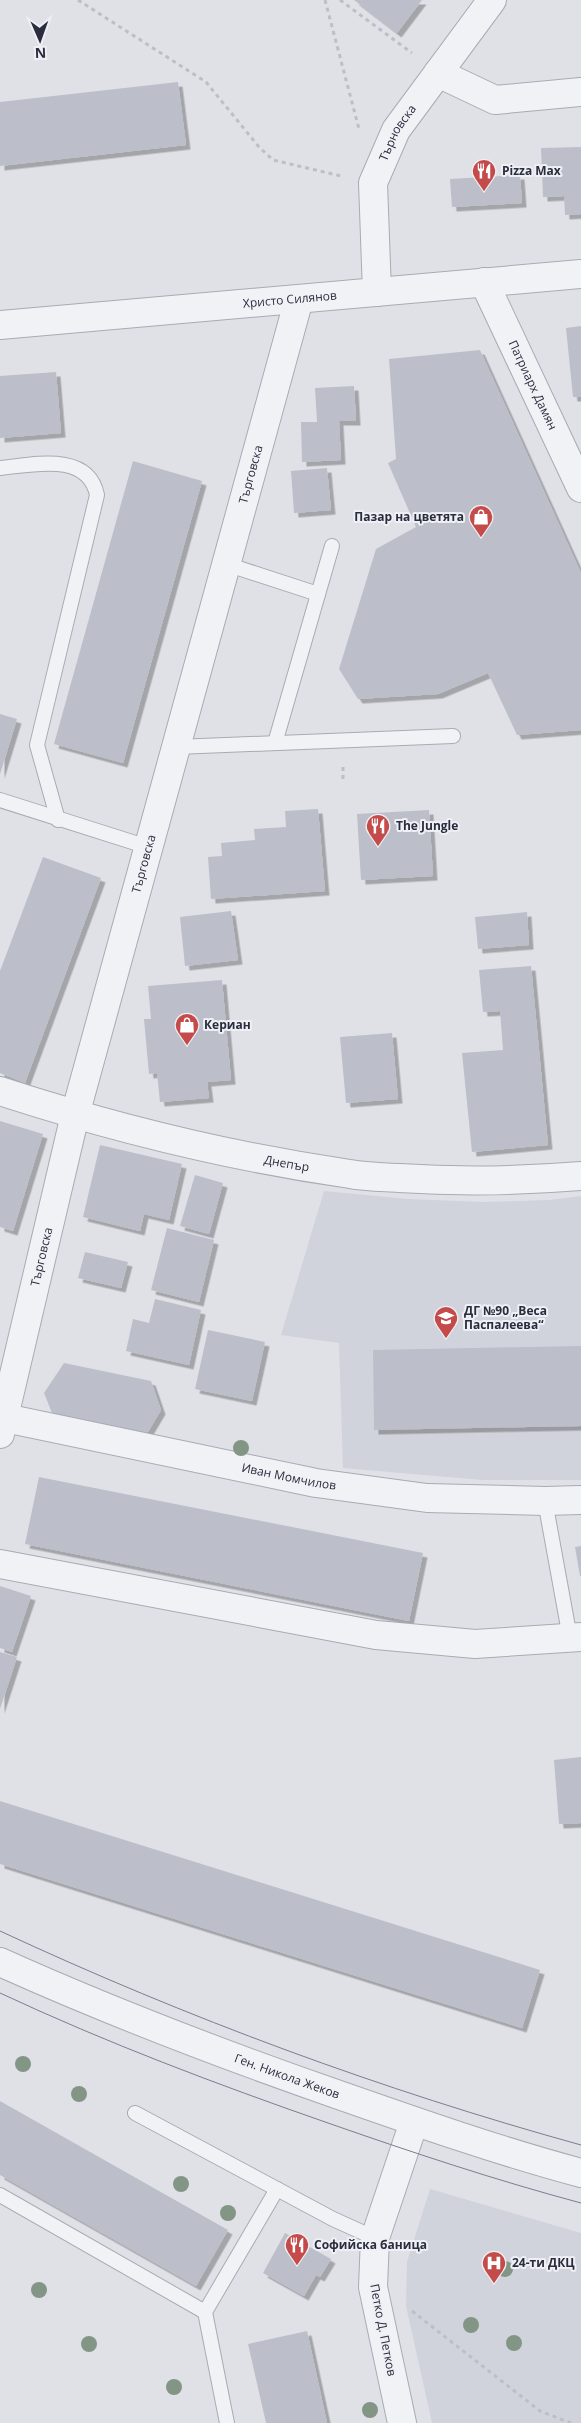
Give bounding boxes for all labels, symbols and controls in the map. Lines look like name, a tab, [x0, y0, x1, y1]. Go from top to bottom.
north arrow	[15, 15, 65, 65]
text: N	[34, 44, 46, 63]
street label: Търновска	[375, 101, 420, 164]
restaurant icon: Pizza Max	[471, 158, 497, 192]
place label: Pizza Max	[502, 162, 561, 179]
street label: Христо Силянов	[242, 286, 338, 312]
street label: Патриарх Дамян	[505, 337, 561, 433]
street label: Търговска	[234, 443, 267, 506]
shop icon: Пазар на цветята	[468, 504, 494, 538]
place label: Пазар на цветята	[354, 508, 464, 525]
restaurant icon: The Jungle	[365, 813, 391, 847]
place label: The Jungle	[396, 817, 458, 834]
street label: Търговска	[127, 833, 160, 895]
shop icon: Кериан	[174, 1012, 200, 1046]
place label: Кериан	[204, 1016, 251, 1033]
street label: Днепър	[263, 1151, 311, 1176]
street label: Търговска	[26, 1226, 56, 1288]
place label: ДГ №90 „Веса Паспалеева“	[464, 1302, 547, 1333]
school or university icon: ДГ №90 „Веса Паспалеева“	[433, 1305, 459, 1339]
street label: Иван Момчилов	[240, 1459, 337, 1494]
street label: Ген. Никола Жеков	[232, 2049, 342, 2103]
restaurant icon: Софийска баница	[284, 2232, 310, 2266]
place label: Софийска баница	[314, 2236, 427, 2253]
hospital icon: 24-ти ДКЦ	[481, 2250, 507, 2284]
place label: 24-ти ДКЦ	[512, 2254, 575, 2271]
street label: Петко Д. Петков	[366, 2282, 401, 2378]

